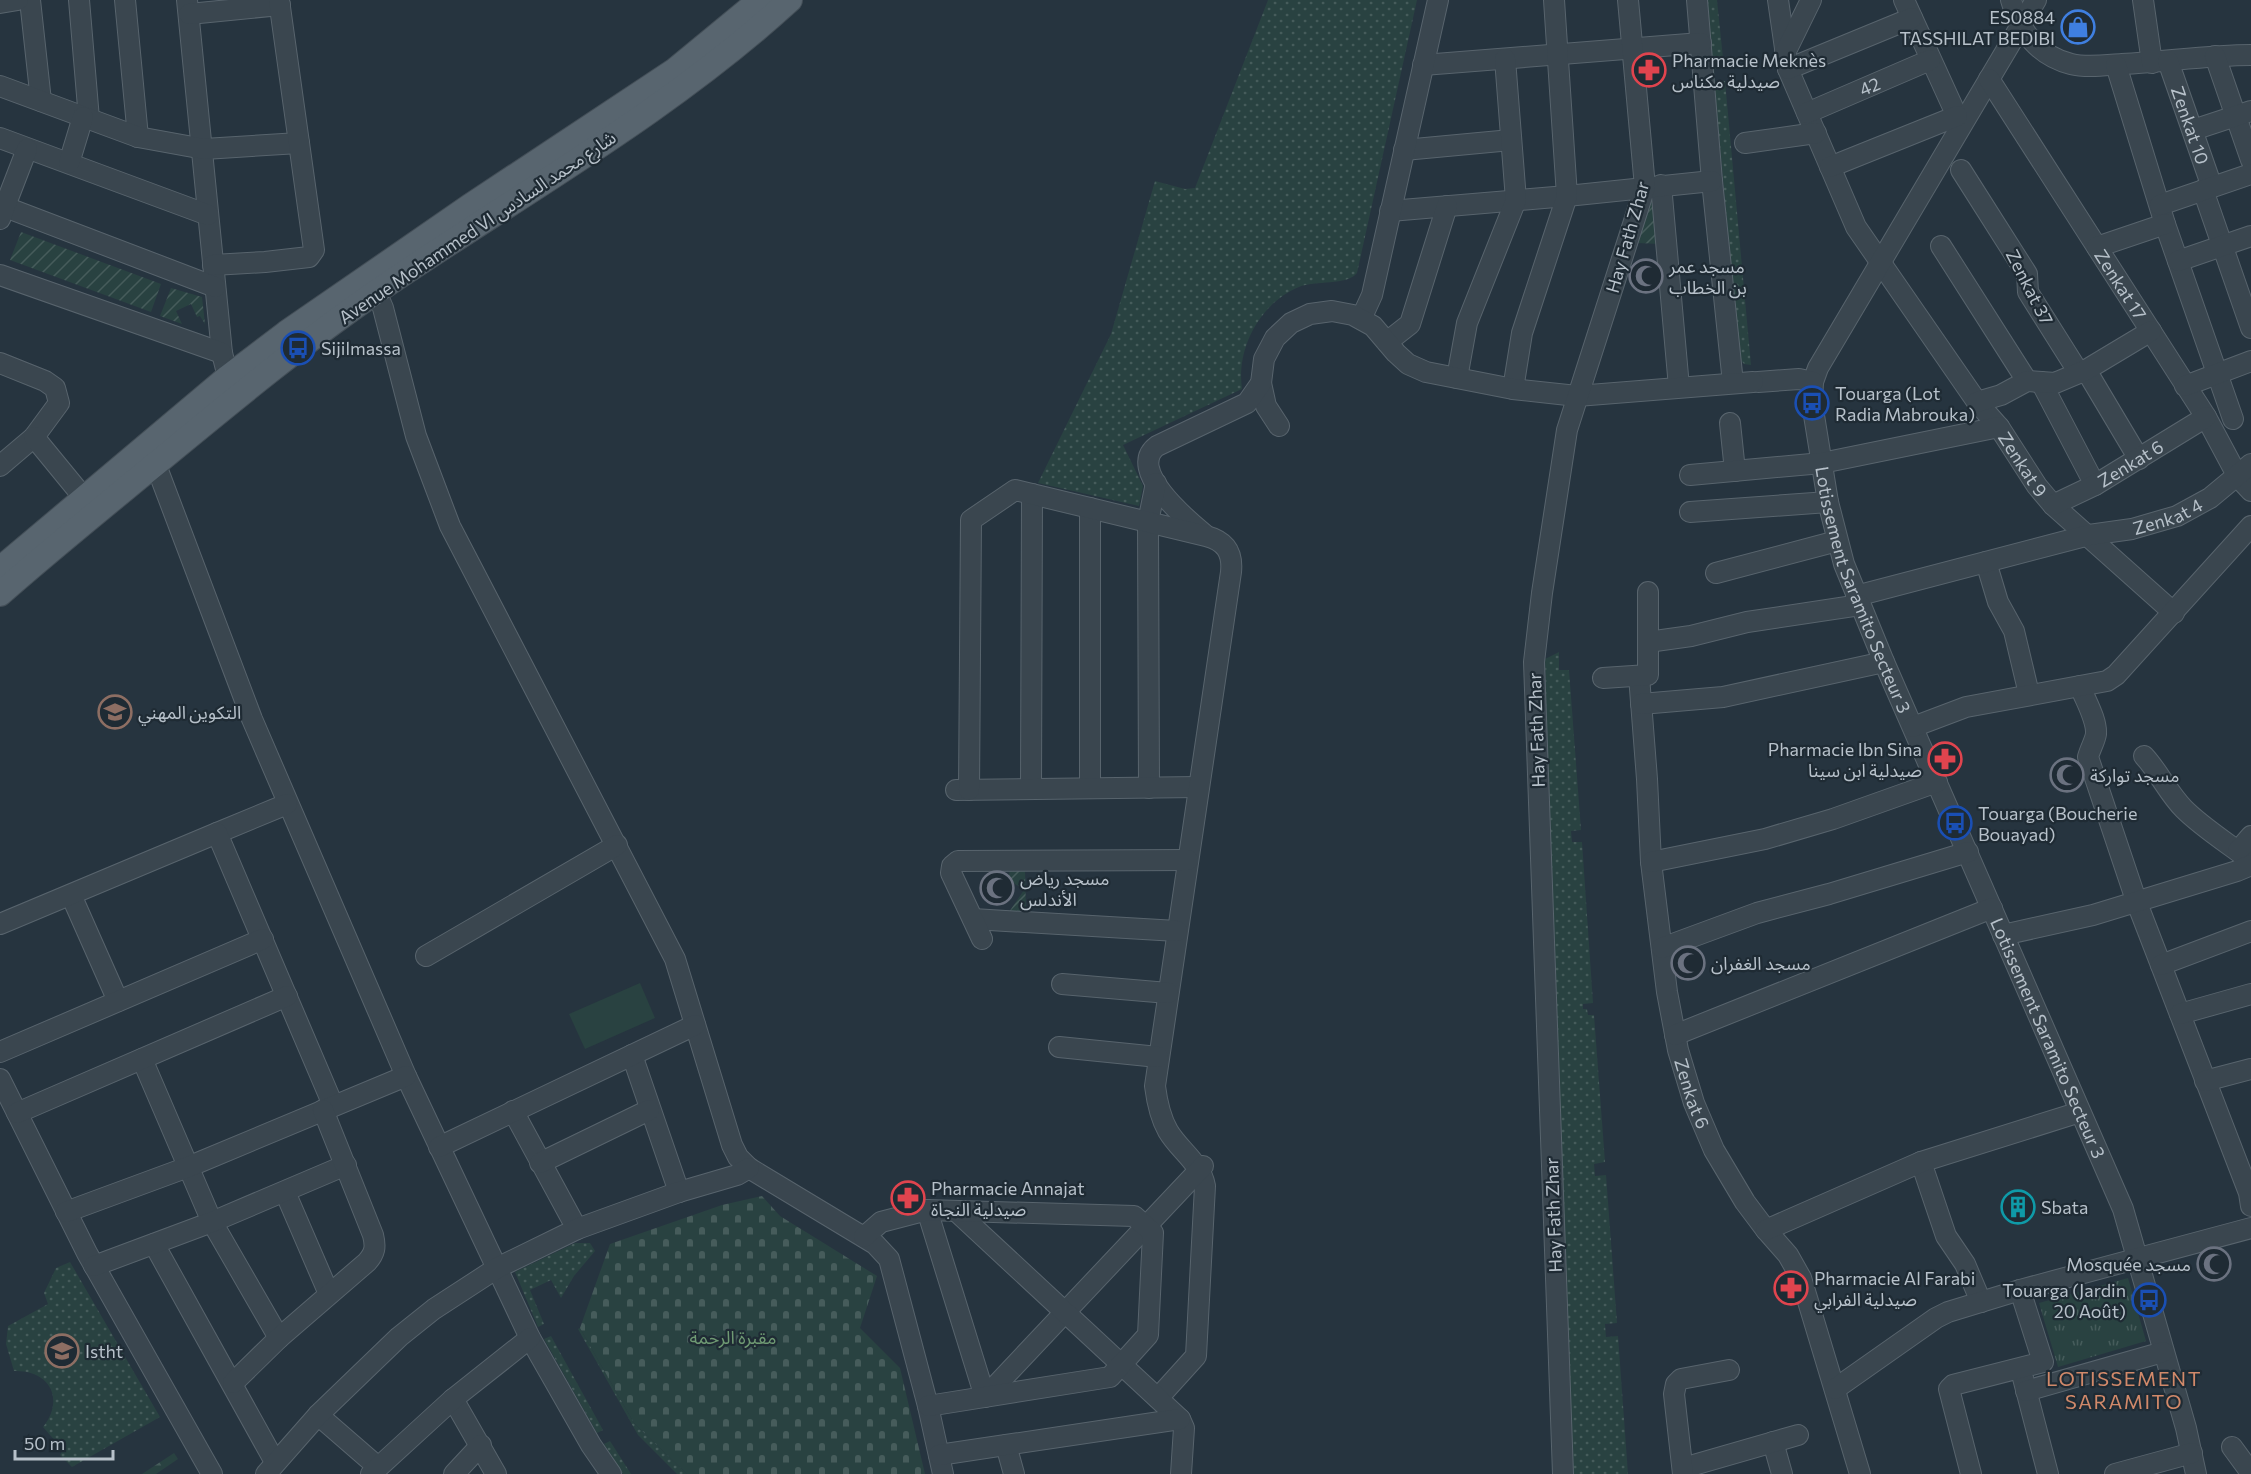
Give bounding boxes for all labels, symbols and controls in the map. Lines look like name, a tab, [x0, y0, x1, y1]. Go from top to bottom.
place label: ES0884 TASSHILAT BEDIBI	[1900, 6, 2055, 49]
shop icon: ES0884 TASSHILAT BEDIBI	[2060, 9, 2096, 45]
place label: Pharmacie Meknès صيدلية مكناس	[1672, 49, 1826, 93]
pharmacy icon: Pharmacie Meknès صيدلية مكناس	[1631, 52, 1667, 88]
street label: 42	[1856, 72, 1883, 100]
street label: Zenkat 10	[2167, 83, 2214, 167]
street label: Avenue Mohammed VI شارع محمد السادس	[334, 126, 622, 332]
street label: Hay Fath Zhar	[1601, 179, 1653, 295]
street label: Zenkat 17	[2090, 245, 2151, 324]
street label: Zenkat 37	[2002, 246, 2058, 328]
place label: مسجد عمر بن الخطاب	[1668, 255, 1747, 299]
mosque icon: مسجد عمر بن الخطاب	[1628, 258, 1664, 294]
bus stop icon: Sijilmassa	[280, 330, 316, 366]
place label: Sijilmassa	[321, 337, 401, 359]
place label: Touarga (Lot Radia Mabrouka)	[1835, 382, 1975, 425]
bus stop icon: Touarga (Lot Radia Mabrouka)	[1794, 385, 1830, 421]
street label: Zenkat 9	[1994, 428, 2052, 501]
street label: Zenkat 6	[2094, 435, 2167, 492]
street label: Lotissement Saramito Secteur 3	[1811, 465, 1916, 716]
street label: Zenkat 4	[2130, 493, 2206, 539]
street label: Hay Fath Zhar	[1523, 672, 1549, 788]
school or university icon: التكوين المهني	[97, 694, 133, 730]
place label: التكوين المهني	[138, 701, 241, 726]
place label: Pharmacie Ibn Sina صيدلية ابن سينا	[1768, 738, 1922, 782]
pharmacy icon: Pharmacie Ibn Sina صيدلية ابن سينا	[1927, 741, 1963, 777]
mosque icon: مسجد تواركة	[2049, 757, 2085, 793]
place label: مسجد تواركة	[2090, 764, 2179, 787]
place label: Touarga (Boucherie Bouayad)	[1978, 802, 2137, 845]
bus stop icon: Touarga (Boucherie Bouayad)	[1937, 805, 1973, 841]
place label: مسجد رياض الأندلس	[1020, 867, 1109, 911]
mosque icon: مسجد رياض الأندلس	[979, 870, 1015, 906]
street label: Lotissement Saramito Secteur 3	[1986, 914, 2110, 1162]
mosque icon: مسجد الغفران	[1670, 945, 1706, 981]
place label: مسجد الغفران	[1711, 952, 1811, 975]
street label: Zenkat 6	[1670, 1056, 1715, 1132]
street label: Hay Fath Zhar	[1540, 1157, 1566, 1273]
place label: Pharmacie Annajat صيدلية النجاة	[931, 1177, 1085, 1220]
pharmacy icon: Pharmacie Annajat صيدلية النجاة	[890, 1180, 926, 1216]
building icon: Sbata	[2000, 1189, 2036, 1225]
place label: Sbata	[2041, 1196, 2088, 1218]
mosque icon: Mosquée مسجد	[2196, 1246, 2232, 1282]
place label: Mosquée مسجد	[2066, 1253, 2191, 1275]
place label: Pharmacie Al Farabi صيدلية الفرابي	[1814, 1267, 1975, 1313]
pharmacy icon: Pharmacie Al Farabi صيدلية الفرابي	[1773, 1270, 1809, 1306]
place label: Touarga (Jardin 20 Août)	[2002, 1279, 2126, 1322]
bus stop icon: Touarga (Jardin 20 Août)	[2131, 1282, 2167, 1318]
park label: مقبرة الرحمة	[690, 1326, 776, 1349]
school or university icon: Istht	[44, 1333, 80, 1369]
place label: Istht	[85, 1340, 123, 1362]
district label: LOTISSEMENT SARAMITO	[2046, 1366, 2202, 1413]
scale bar	[15, 1423, 112, 1461]
text: 50 m	[24, 1432, 65, 1454]

